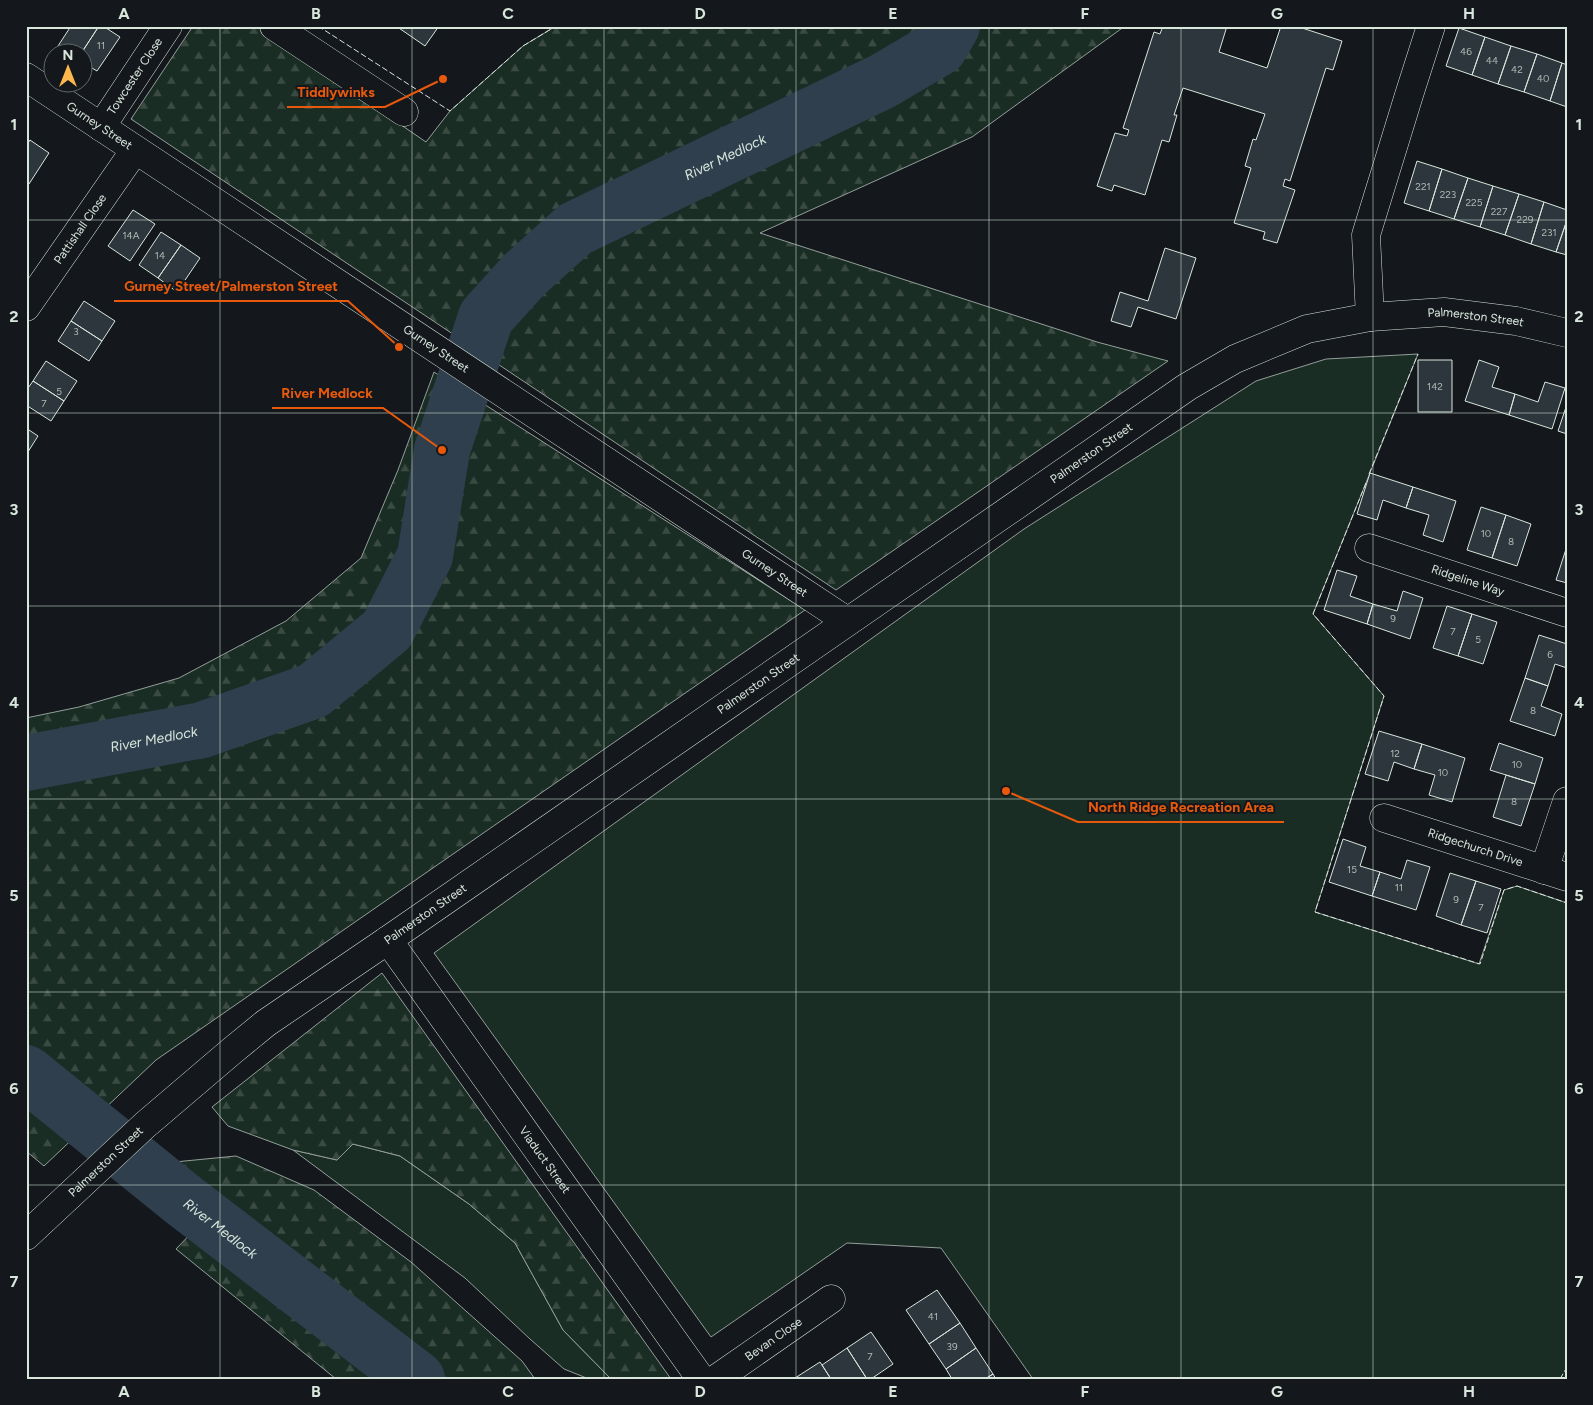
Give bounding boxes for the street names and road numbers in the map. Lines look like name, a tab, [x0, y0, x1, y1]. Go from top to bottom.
street label: Towcester Close	[104, 35, 165, 117]
street label: Gurney Street	[64, 99, 135, 153]
street label: Pattishall Close	[51, 191, 110, 267]
street label: Palmerston Street	[1427, 305, 1526, 330]
street label: Gurney Street	[401, 322, 472, 376]
street label: Palmerston Street	[1048, 420, 1136, 486]
street label: Gurney Street	[739, 546, 810, 600]
street label: Ridgeline Way	[1430, 562, 1507, 599]
street label: Palmerston Street	[715, 650, 803, 717]
street label: Ridgechurch Drive	[1426, 826, 1525, 869]
street label: Palmerston Street	[382, 881, 470, 947]
street label: Palmerston Street	[66, 1123, 146, 1200]
street label: Viaduct Street	[516, 1124, 574, 1196]
street label: Bevan Close	[742, 1314, 805, 1364]

